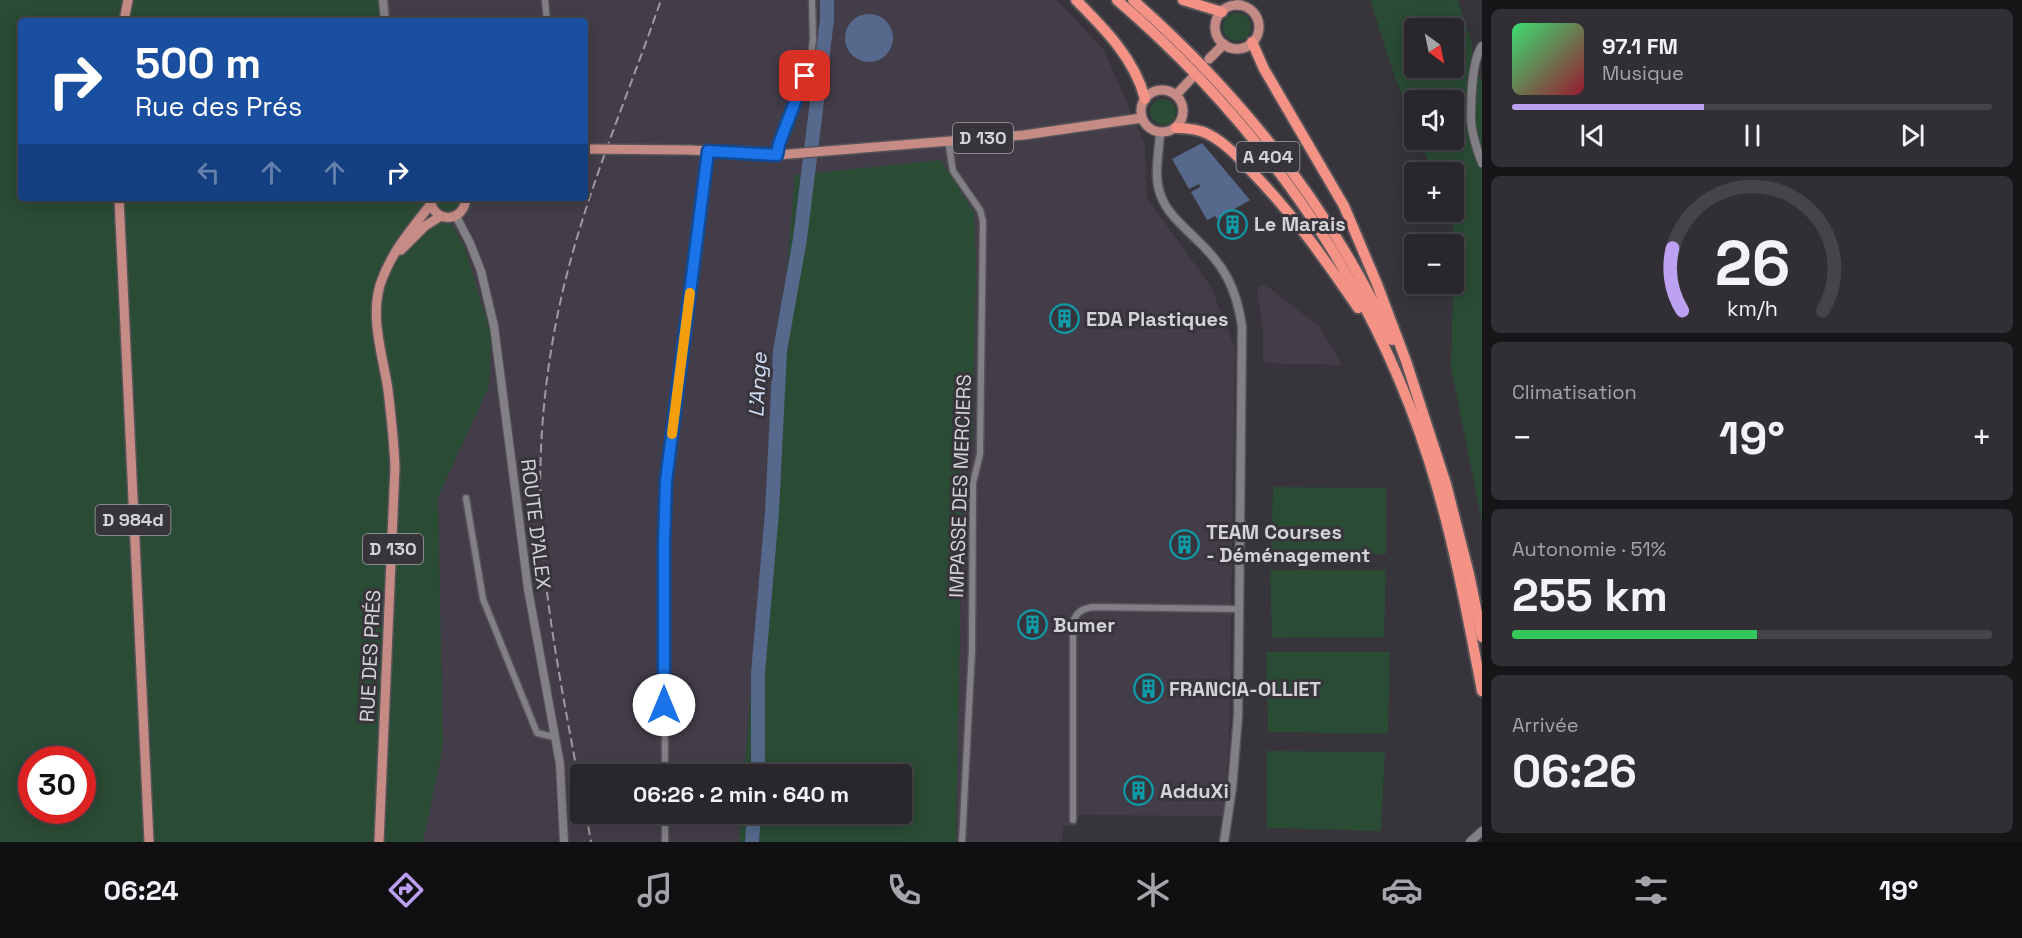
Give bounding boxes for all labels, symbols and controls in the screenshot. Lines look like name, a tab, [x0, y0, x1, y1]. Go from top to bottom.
north arrow	[1404, 18, 1464, 78]
map controls	[1404, 18, 1464, 294]
text: 97.1 FM	[1602, 32, 1678, 60]
text: 500 m	[135, 37, 261, 90]
icon: right	[36, 42, 114, 120]
pin	[779, 50, 830, 101]
icon: arrive	[788, 59, 821, 92]
text: Musique	[1602, 60, 1684, 86]
text: Rue des Prés	[135, 89, 302, 124]
button: sound	[1404, 90, 1464, 150]
icon: previous	[1576, 119, 1609, 152]
icon: pause	[1736, 119, 1769, 152]
icon: next	[1896, 119, 1929, 152]
road number: D 130	[953, 123, 1013, 153]
road number: A 404	[1236, 142, 1300, 172]
icon: left	[192, 156, 225, 189]
icon: ahead	[255, 156, 288, 189]
icon: ahead	[318, 156, 351, 189]
icon: right	[381, 156, 414, 189]
button: +	[1404, 162, 1464, 222]
building icon: Le Marais	[1217, 208, 1249, 240]
place label: Le Marais	[1254, 211, 1346, 237]
text: 26	[1714, 225, 1790, 304]
button: −	[1404, 234, 1464, 294]
text: km/h	[1726, 296, 1778, 323]
building icon: EDA Plastiques	[1049, 303, 1081, 335]
place label: EDA Plastiques	[1086, 306, 1229, 332]
water label: L'Ange	[742, 350, 773, 418]
street label: IMPASSE DES MERCIERS	[943, 374, 977, 598]
text: Climatisation	[1512, 379, 1637, 405]
text: 19°	[1719, 410, 1785, 467]
text: −	[1512, 417, 1532, 459]
text: +	[1972, 417, 1992, 459]
street label: ROUTE D'ALEX	[515, 457, 557, 591]
road number: D 984d	[96, 505, 170, 535]
place label: TEAM Courses - Déménagement	[1206, 519, 1370, 568]
building icon: TEAM Courses - Déménagement	[1169, 528, 1201, 560]
road number: D 130	[363, 534, 423, 564]
text: Autonomie · 51%	[1512, 536, 1666, 562]
text: 255 km	[1512, 567, 1668, 624]
street label: RUE DES PRÉS	[354, 589, 386, 723]
building icon: Bumer	[1016, 609, 1048, 641]
place label: Bumer	[1053, 612, 1115, 638]
position arrow	[632, 673, 696, 737]
building icon: FRANCIA-OLLIET	[1132, 673, 1164, 705]
place label: FRANCIA-OLLIET	[1169, 676, 1321, 702]
text: Arrivée	[1512, 712, 1579, 738]
text: 06:26	[1512, 743, 1637, 800]
speed limit sign: 30	[18, 746, 96, 824]
building icon: AdduXi	[1123, 775, 1155, 807]
place label: AdduXi	[1160, 778, 1229, 804]
text: 06:26 · 2 min · 640 m	[633, 780, 849, 808]
icon: directions	[385, 869, 427, 911]
icon: music	[634, 869, 676, 911]
icon: phone	[883, 869, 925, 911]
icon: climate	[1132, 869, 1174, 911]
icon: car	[1381, 869, 1423, 911]
icon: filters	[1630, 869, 1672, 911]
text: 06:24	[103, 873, 178, 908]
text: 19°	[1879, 873, 1918, 908]

